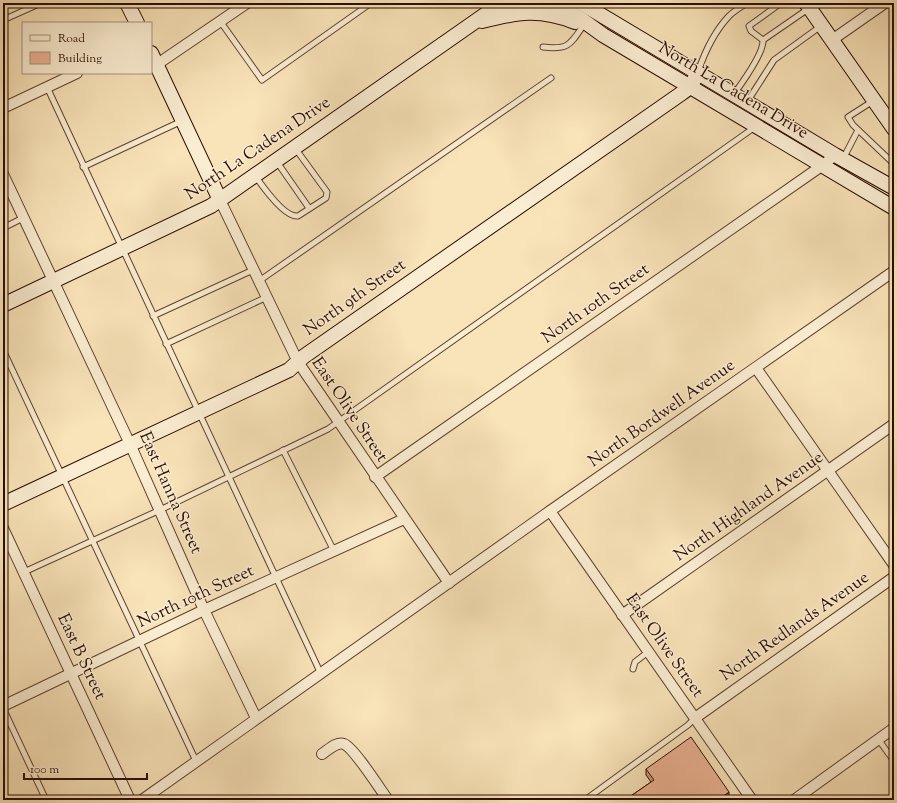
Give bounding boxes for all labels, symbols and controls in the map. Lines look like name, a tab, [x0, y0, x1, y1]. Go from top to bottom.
legend	[22, 22, 152, 74]
text: Road	[58, 30, 85, 48]
street label: North La Cadena Drive	[654, 37, 813, 145]
text: Building	[58, 50, 102, 68]
street label: North La Cadena Drive	[180, 91, 336, 207]
street label: North 9th Street	[299, 254, 411, 342]
street label: North 10th Street	[537, 258, 655, 350]
street label: East Olive Street	[305, 353, 393, 467]
street label: North Bordwell Avenue	[584, 354, 740, 474]
street label: East Hanna Street	[132, 428, 208, 558]
street label: North Highland Avenue	[669, 446, 829, 568]
street label: North 10th Street	[134, 559, 258, 635]
street label: North Redlands Avenue	[716, 566, 874, 688]
street label: East Olive Street	[619, 589, 709, 703]
street label: East B Street	[51, 610, 111, 704]
scale bar	[24, 755, 147, 781]
text: 100 m	[30, 761, 59, 779]

